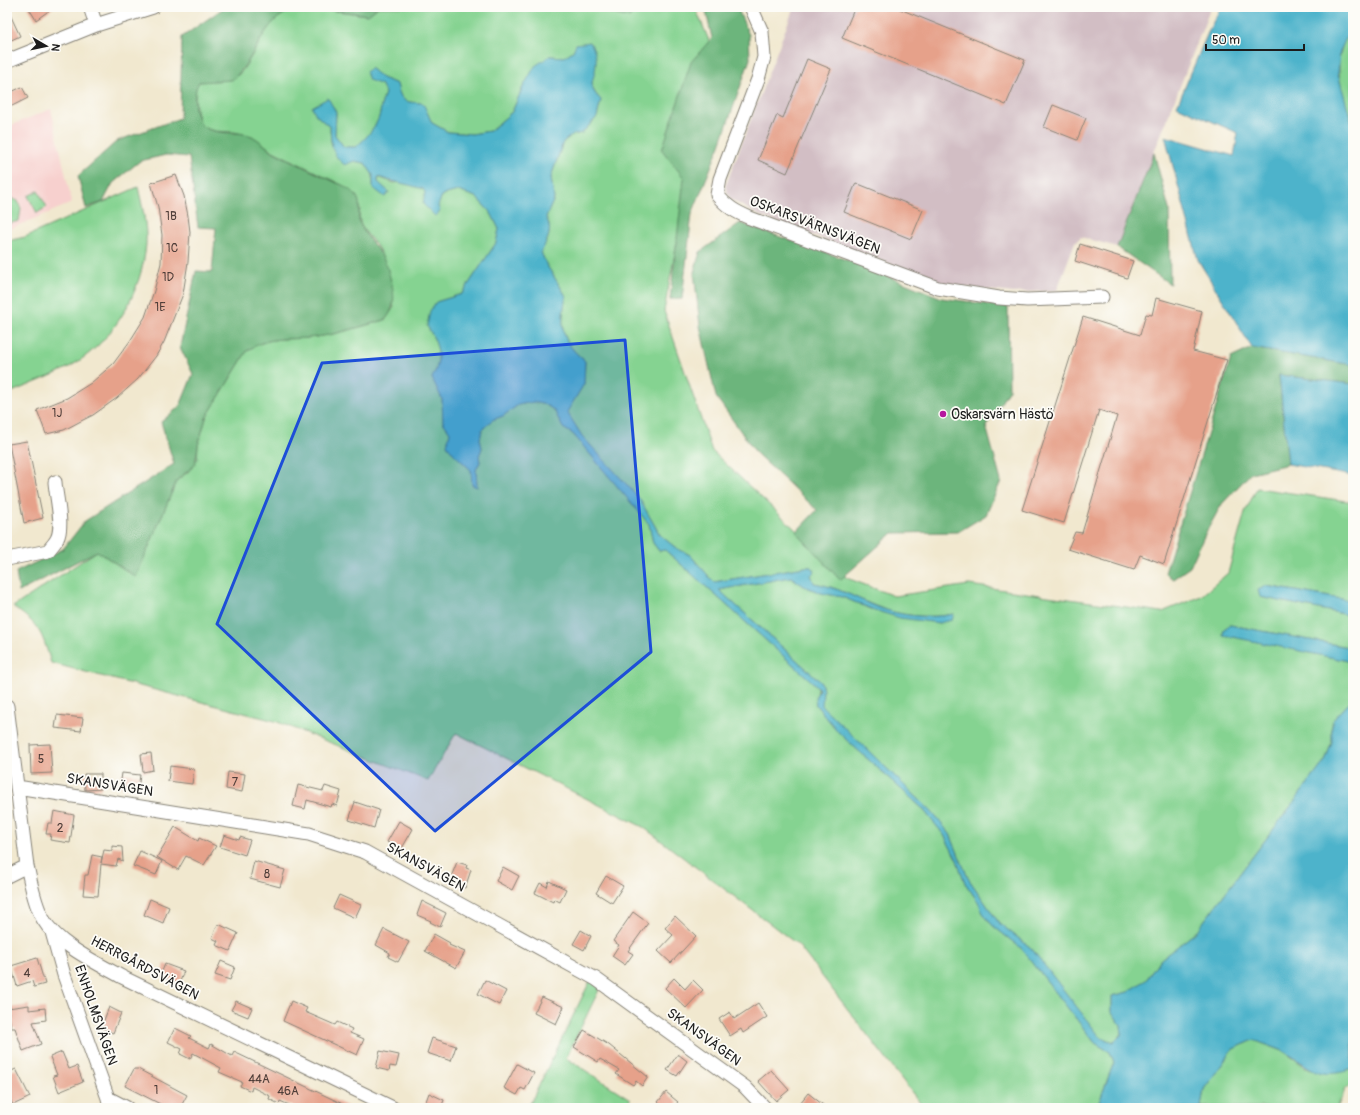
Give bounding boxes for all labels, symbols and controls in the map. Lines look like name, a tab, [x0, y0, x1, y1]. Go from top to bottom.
north arrow	[26, 26, 66, 66]
scale bar	[1206, 26, 1304, 52]
text: 50 m	[1212, 33, 1240, 48]
text: N	[48, 43, 62, 53]
street label: OSKARSVÄRNSVÄGEN	[747, 192, 883, 258]
house number: 1B	[165, 209, 177, 224]
house number: 1C	[166, 241, 178, 256]
house number: 1D	[162, 270, 175, 285]
house number: 1E	[155, 300, 165, 315]
house number: 1J	[52, 406, 62, 421]
place label: Oskarsvärn Hästö	[951, 406, 1054, 423]
marker: Oskarsvärn Hästö	[938, 409, 948, 419]
house number: 5	[38, 752, 44, 767]
street label: SKANSVÄGEN	[65, 770, 155, 800]
house number: 7	[232, 775, 239, 790]
house number: 2	[57, 821, 64, 836]
street label: SKANSVÄGEN	[384, 838, 468, 896]
house number: 8	[264, 867, 270, 882]
street label: HERRGÅRDSVÄGEN	[88, 931, 203, 1004]
street label: ENHOLMSVÄGEN	[71, 963, 121, 1067]
house number: 4	[24, 966, 31, 981]
street label: SKANSVÄGEN	[664, 1004, 744, 1070]
house number: 44A	[248, 1072, 270, 1087]
house number: 1	[154, 1083, 158, 1098]
house number: 46A	[277, 1084, 299, 1099]

